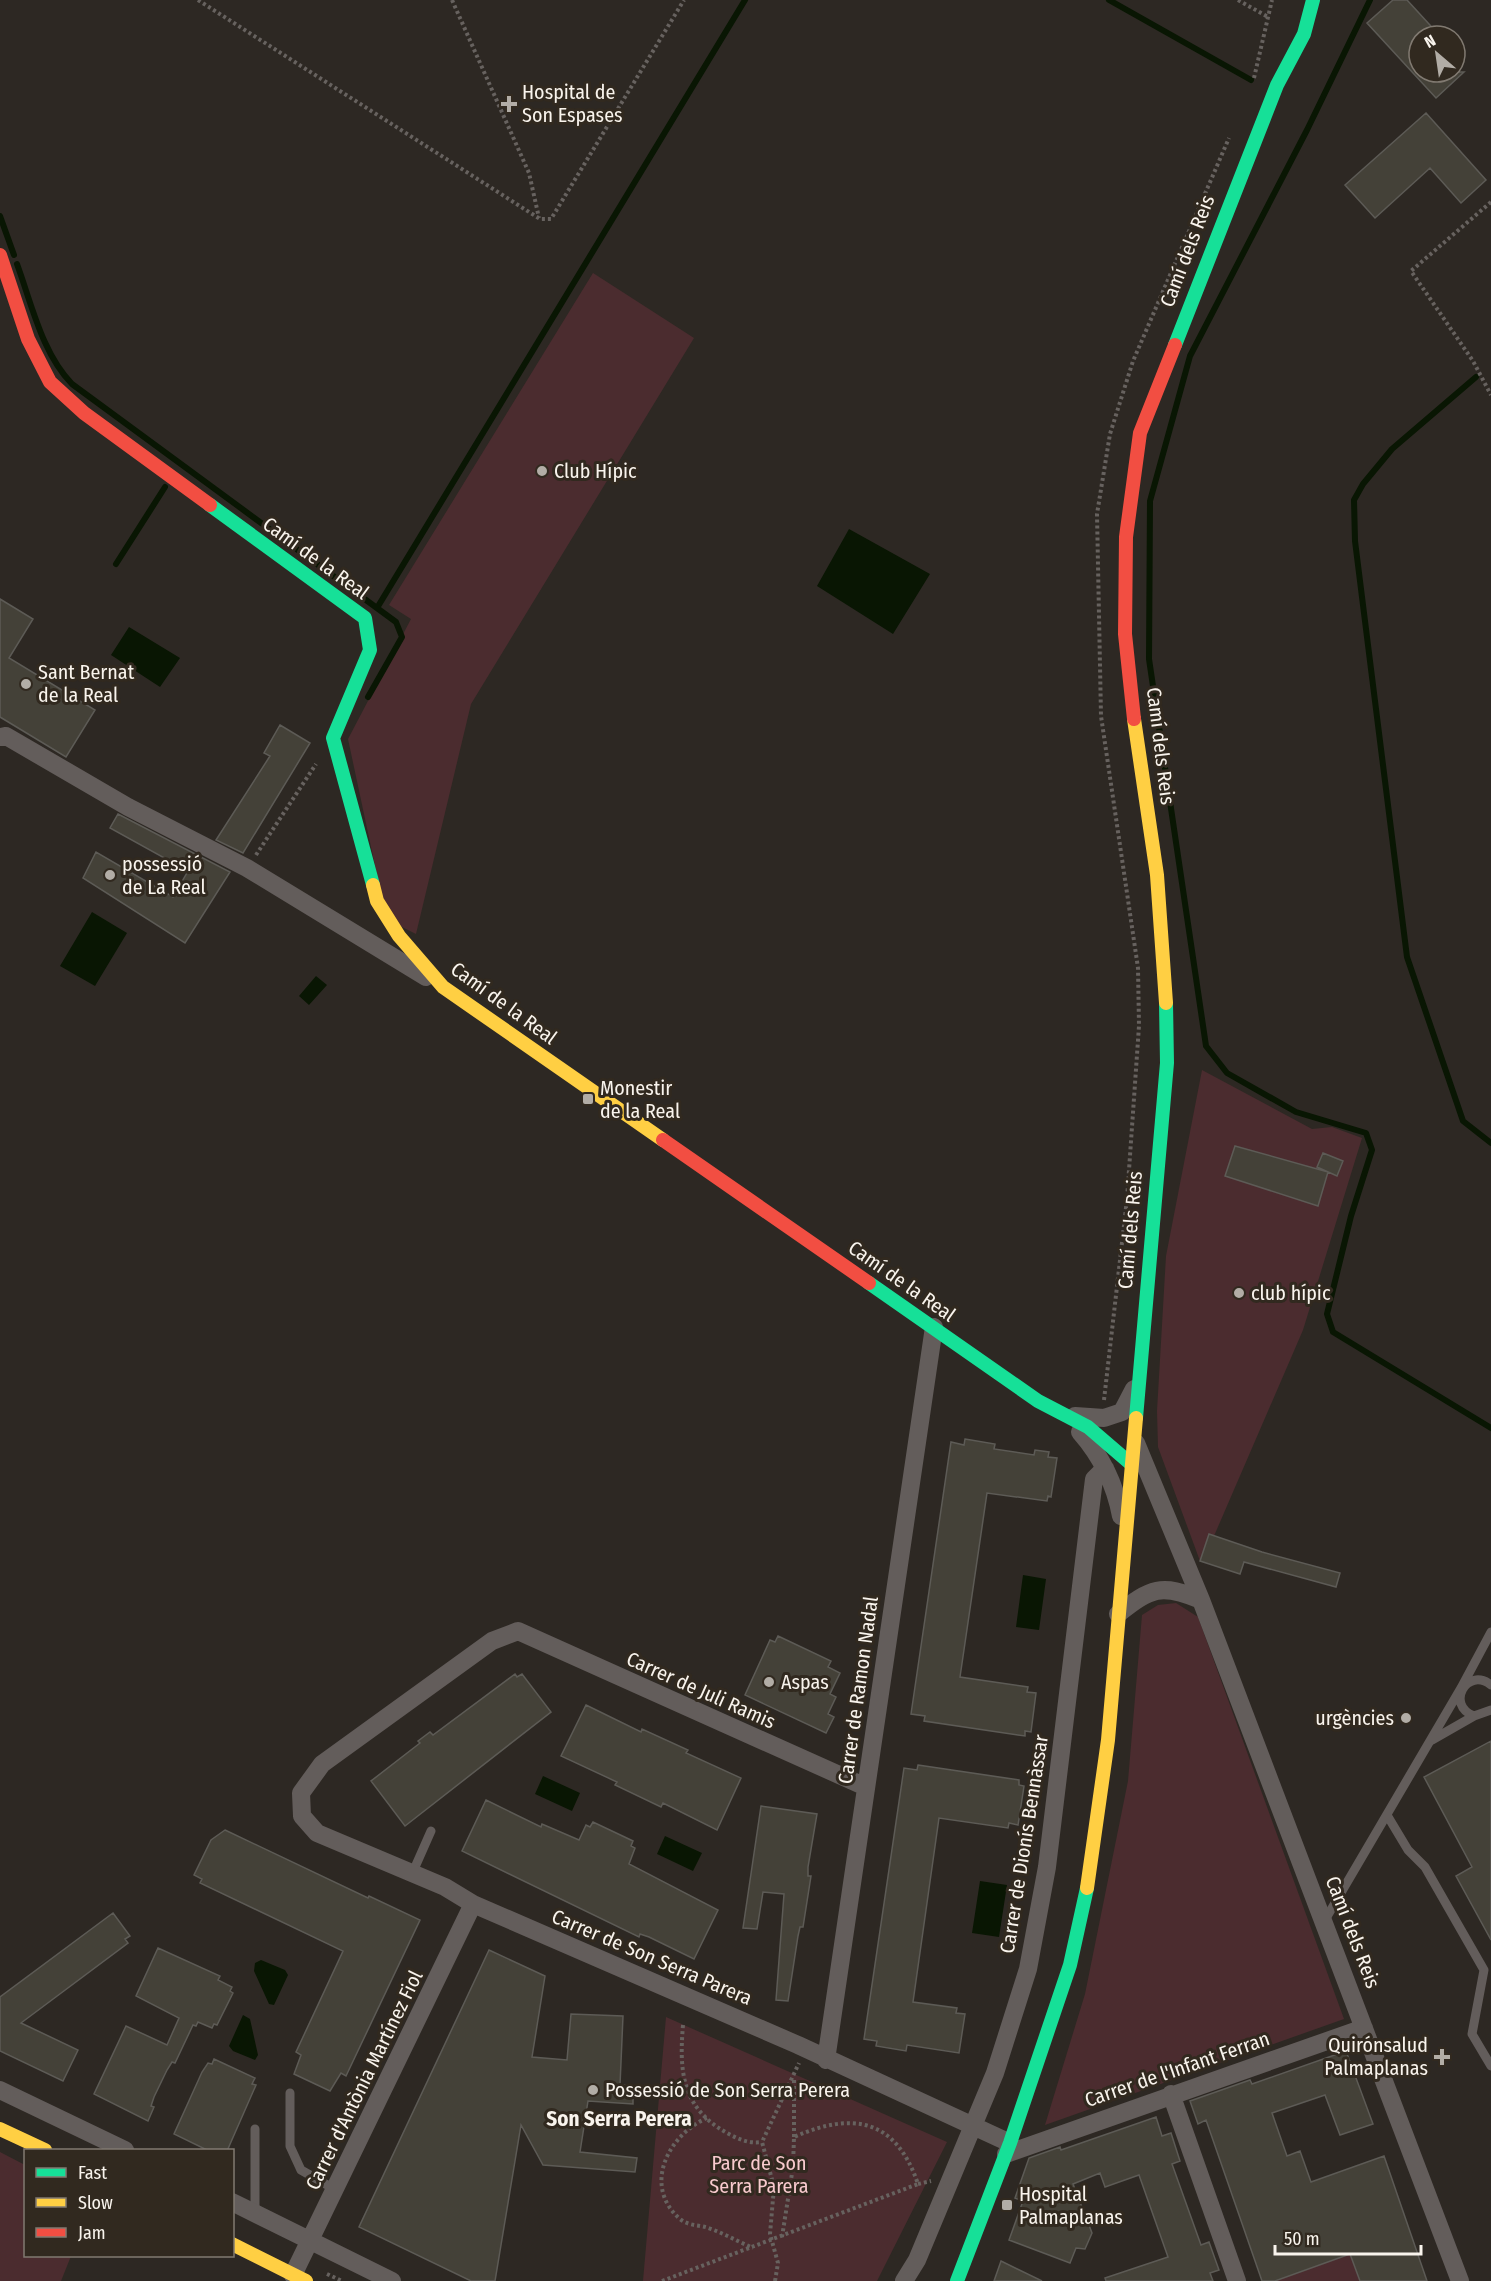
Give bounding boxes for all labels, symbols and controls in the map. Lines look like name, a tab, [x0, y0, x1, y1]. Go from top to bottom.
north arrow	[1407, 24, 1467, 84]
text: N	[1421, 31, 1439, 52]
place label: Hospital de Son Espases	[522, 80, 623, 127]
marker: Hospital de Son Espases	[500, 95, 518, 113]
street label: Camí dels Reis	[1155, 192, 1219, 310]
place label: Club Hípic	[554, 459, 637, 483]
marker: Club Hípic	[535, 464, 549, 478]
street label: Camí de la Real	[258, 512, 374, 604]
place label: Sant Bernat de la Real	[38, 660, 135, 707]
marker: Sant Bernat de la Real	[19, 677, 33, 691]
street label: Camí dels Reis	[1142, 686, 1180, 806]
place label: possessió de La Real	[122, 852, 206, 899]
marker: possessió de La Real	[103, 868, 117, 882]
street label: Camí de la Real	[446, 957, 562, 1049]
place label: Monestir de la Real	[600, 1076, 680, 1123]
marker: Monestir de la Real	[581, 1092, 595, 1106]
street label: Camí dels Reis	[1113, 1170, 1147, 1290]
street label: Camí de la Real	[844, 1235, 960, 1327]
place label: club hípic	[1251, 1281, 1331, 1305]
marker: club hípic	[1232, 1286, 1246, 1300]
street label: Carrer de Ramon Nadal	[833, 1595, 883, 1785]
street label: Carrer de Juli Ramis	[623, 1646, 779, 1734]
place label: Aspas	[781, 1670, 829, 1694]
marker: Aspas	[762, 1675, 776, 1689]
place label: urgències	[1315, 1706, 1394, 1730]
marker: urgències	[1399, 1711, 1413, 1725]
street label: Carrer de Dionís Bennàssar	[995, 1733, 1053, 1955]
street label: Camí dels Reis	[1321, 1873, 1385, 1991]
street label: Carrer de Son Serra Parera	[548, 1904, 756, 2010]
street label: Carrer d'Antònia Martínez Fiol	[300, 1966, 428, 2194]
street label: Carrer de l'Infant Ferran	[1082, 2026, 1272, 2112]
place label: Quirónsalud Palmaplanas	[1324, 2033, 1428, 2080]
marker: Quirónsalud Palmaplanas	[1433, 2048, 1451, 2066]
place label: Possessió de Son Serra Perera	[605, 2078, 850, 2102]
marker: Possessió de Son Serra Perera	[586, 2083, 600, 2097]
district label: Son Serra Perera	[546, 2106, 692, 2132]
legend	[24, 2149, 234, 2257]
park label: Parc de Son Serra Parera	[709, 2151, 809, 2198]
text: Fast	[78, 2162, 107, 2184]
place label: Hospital Palmaplanas	[1019, 2182, 1123, 2229]
text: Slow	[78, 2192, 113, 2214]
marker: Hospital Palmaplanas	[1000, 2198, 1014, 2212]
scale bar	[1275, 2218, 1420, 2256]
text: Jam	[78, 2222, 106, 2244]
text: 50 m	[1284, 2228, 1320, 2250]

